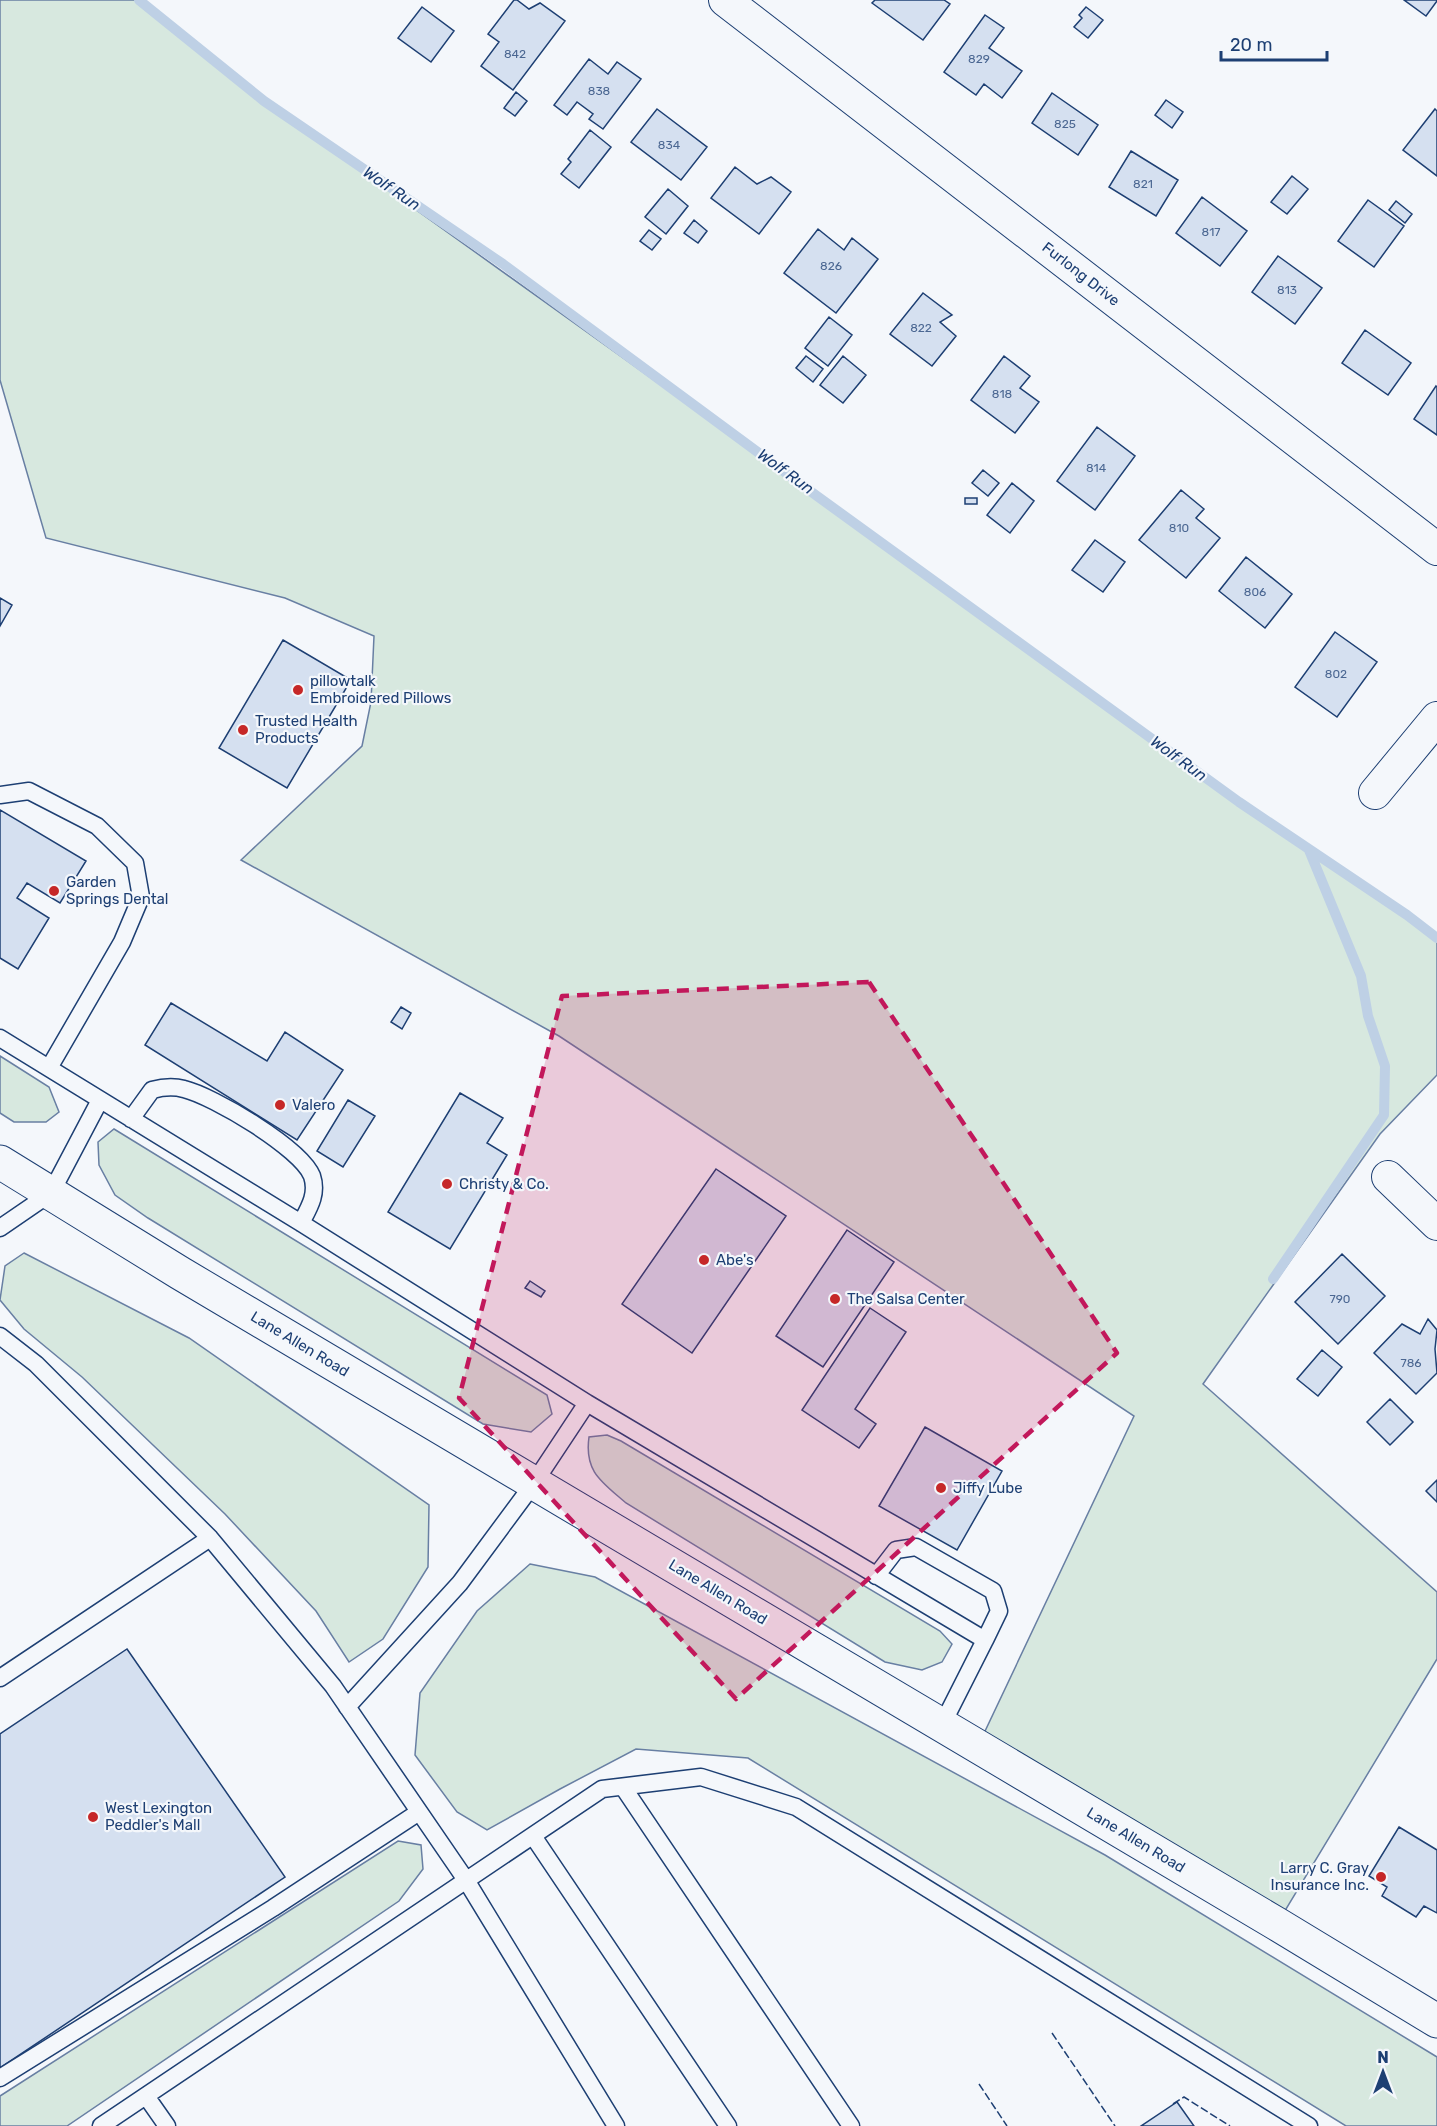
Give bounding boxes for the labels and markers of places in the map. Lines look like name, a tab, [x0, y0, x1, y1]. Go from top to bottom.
place label: pillowtalk Embroidered Pillows	[310, 672, 452, 707]
marker: pillowtalk Embroidered Pillows	[291, 683, 305, 697]
place label: Trusted Health Products	[255, 712, 358, 747]
marker: Trusted Health Products	[236, 723, 250, 737]
place label: Garden Springs Dental	[66, 873, 168, 908]
marker: Garden Springs Dental	[47, 884, 61, 898]
place label: Valero	[292, 1096, 335, 1114]
marker: Valero	[273, 1098, 287, 1112]
place label: Christy & Co.	[459, 1175, 549, 1193]
marker: Christy & Co.	[440, 1177, 454, 1191]
place label: Abe's	[716, 1251, 754, 1269]
marker: Abe's	[697, 1253, 711, 1267]
place label: The Salsa Center	[847, 1290, 965, 1308]
marker: The Salsa Center	[828, 1292, 842, 1306]
place label: Jiffy Lube	[953, 1479, 1023, 1497]
marker: Jiffy Lube	[934, 1481, 948, 1495]
place label: West Lexington Peddler's Mall	[105, 1799, 212, 1834]
marker: West Lexington Peddler's Mall	[86, 1810, 100, 1824]
place label: Larry C. Gray Insurance Inc.	[1271, 1859, 1369, 1894]
marker: Larry C. Gray Insurance Inc.	[1374, 1870, 1388, 1884]

